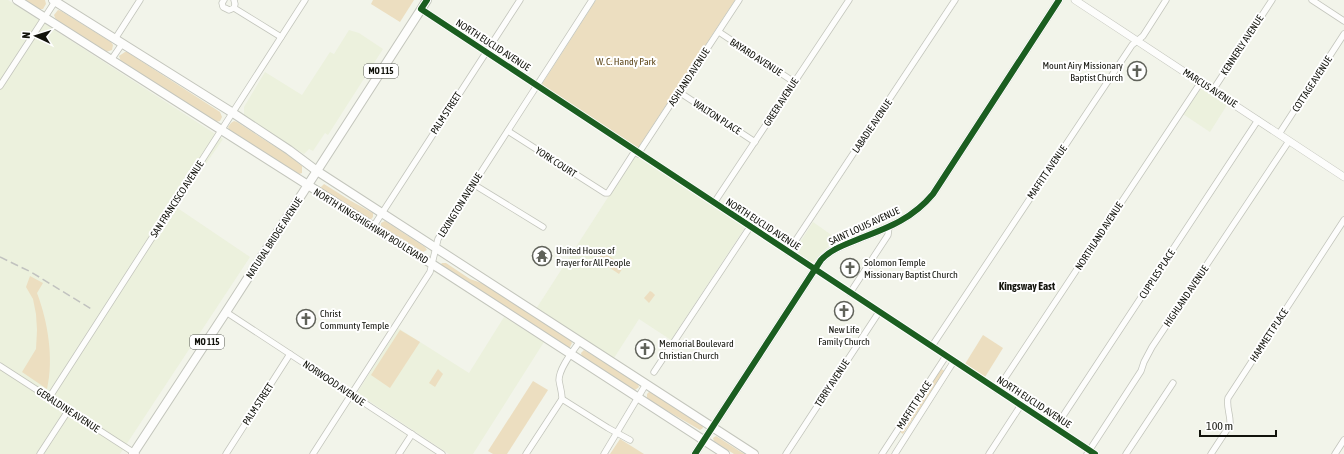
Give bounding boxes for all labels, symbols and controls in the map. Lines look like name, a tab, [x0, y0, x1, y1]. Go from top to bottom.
street label: KENNERLY AVENUE	[1219, 12, 1266, 77]
north arrow	[16, 16, 56, 56]
street label: NORTH EUCLID AVENUE	[454, 17, 533, 74]
text: N	[20, 32, 32, 39]
street label: BAYARD AVENUE	[728, 36, 785, 78]
street label: ASHLAND AVENUE	[666, 46, 712, 108]
street label: COTTAGE AVENUE	[1290, 54, 1334, 114]
park label: W. C. Handy Park	[596, 56, 657, 67]
place label: Mount Airy Missionary Baptist Church	[1042, 60, 1123, 83]
church icon: Mount Airy Missionary Baptist Church	[1126, 60, 1148, 82]
road number: MO 115	[364, 64, 398, 78]
street label: MARCUS AVENUE	[1181, 66, 1240, 110]
street label: GREER AVENUE	[761, 75, 801, 128]
street label: PALM STREET	[428, 89, 464, 136]
street label: LABADIE AVENUE	[850, 97, 894, 155]
street label: WALTON PLACE	[691, 98, 744, 137]
street label: MAFFITT AVENUE	[1025, 142, 1069, 201]
street label: YORK COURT	[533, 145, 579, 180]
street label: SAN FRANCISCO AVENUE	[148, 158, 206, 239]
street label: LEXINGTON AVENUE	[436, 170, 485, 239]
street label: NORTH KINGSHIGHWAY BOULEVARD	[312, 186, 431, 266]
street label: NATURAL BRIDGE AVENUE	[244, 195, 305, 281]
street label: NORTH EUCLID AVENUE	[724, 196, 803, 253]
street label: NORTHLAND AVENUE	[1073, 199, 1125, 272]
street label: SAINT LOUIS AVENUE	[827, 204, 902, 247]
temple icon: United House of Prayer for All People	[531, 245, 553, 267]
place label: United House of Prayer for All People	[556, 245, 631, 268]
street label: CUPPLES PLACE	[1137, 247, 1177, 301]
church icon: Solomon Temple Missionary Baptist Church	[839, 257, 861, 279]
place label: Solomon Temple Missionary Baptist Church	[864, 257, 958, 280]
street label: HIGHLAND AVENUE	[1162, 263, 1211, 329]
district label: Kingsway East	[999, 280, 1056, 292]
church icon: New Life Family Church	[833, 300, 855, 322]
street label: HAMMETT PLACE	[1248, 306, 1291, 364]
church icon: Christ Communty Temple	[295, 308, 317, 330]
place label: Christ Communty Temple	[320, 308, 389, 331]
place label: New Life Family Church	[818, 324, 870, 347]
road number: MO 115	[190, 335, 224, 349]
church icon: Memorial Boulevard Christian Church	[634, 338, 656, 360]
place label: Memorial Boulevard Christian Church	[659, 338, 734, 361]
street label: TERRY AVENUE	[813, 357, 852, 409]
street label: NORWOOD AVENUE	[301, 358, 368, 408]
street label: NORTH EUCLID AVENUE	[995, 374, 1074, 431]
street label: MAFFITT PLACE	[894, 378, 934, 431]
street label: PALM STREET	[240, 380, 276, 427]
street label: GERALDINE AVENUE	[34, 386, 102, 435]
scale bar	[1200, 412, 1276, 438]
text: 100 m	[1206, 419, 1233, 433]

